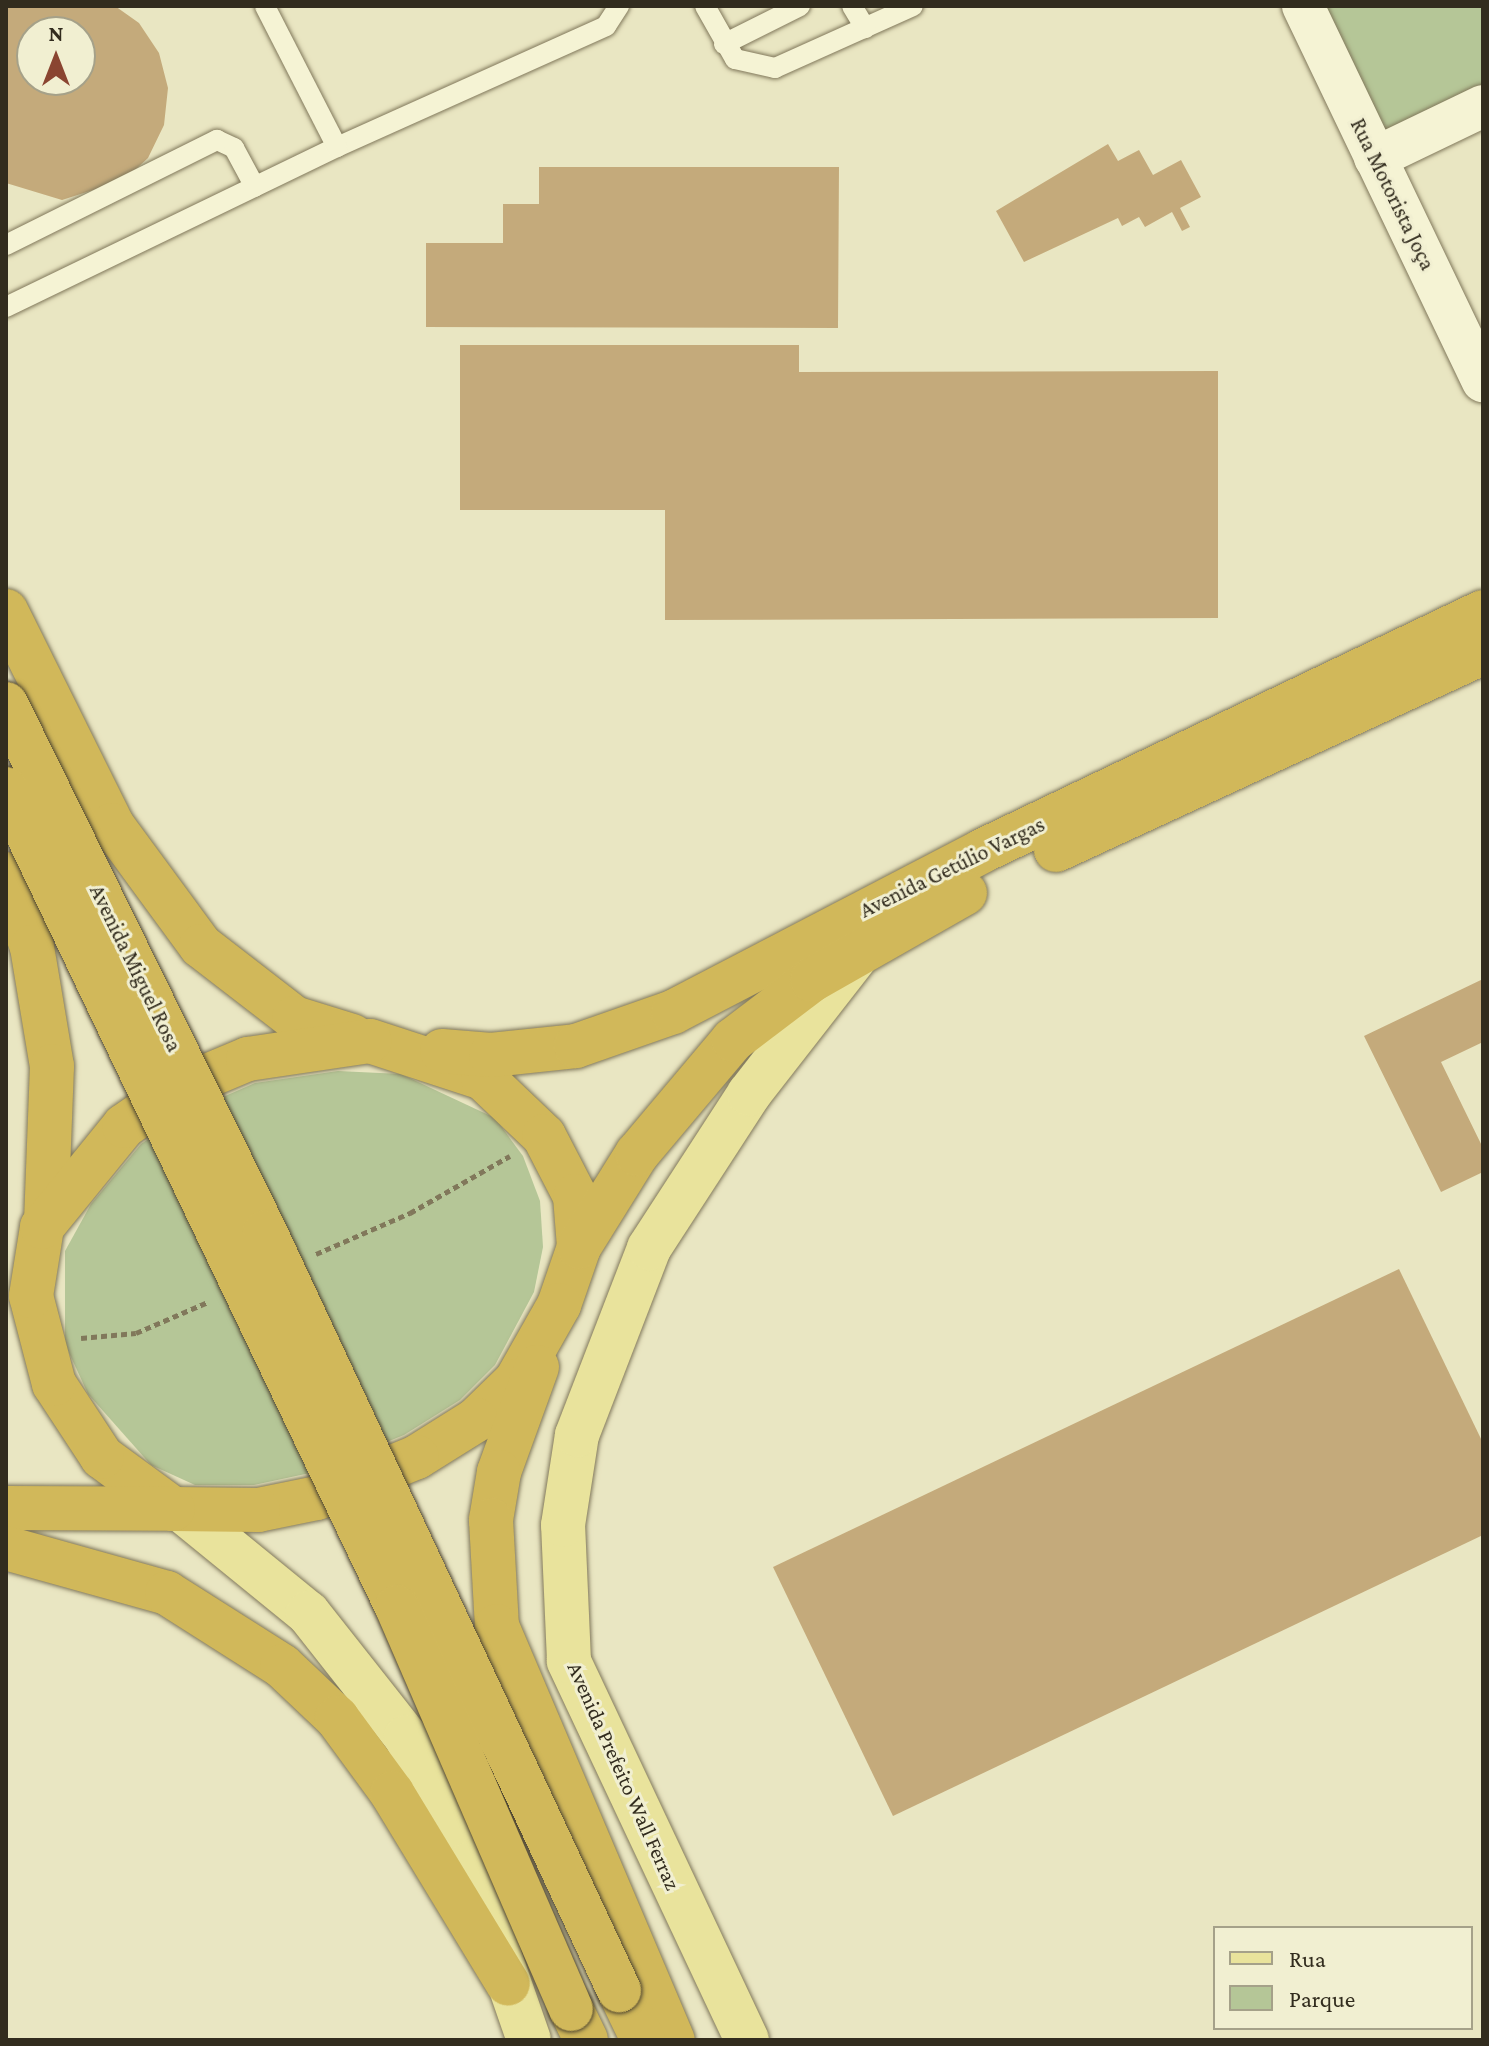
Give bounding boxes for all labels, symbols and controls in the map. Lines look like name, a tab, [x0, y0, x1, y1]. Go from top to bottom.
north arrow	[16, 16, 96, 96]
text: N	[49, 21, 64, 46]
street label: Rua Motorista Joça	[1345, 114, 1441, 274]
street label: Avenida Getúlio Vargas	[855, 811, 1049, 923]
street label: Avenida Miguel Rosa	[84, 880, 188, 1056]
street label: Avenida Prefeito Wall Ferraz	[562, 1658, 686, 1894]
legend	[1213, 1926, 1473, 2030]
text: Rua	[1289, 1945, 1326, 1972]
text: Parque	[1289, 1985, 1355, 2012]

